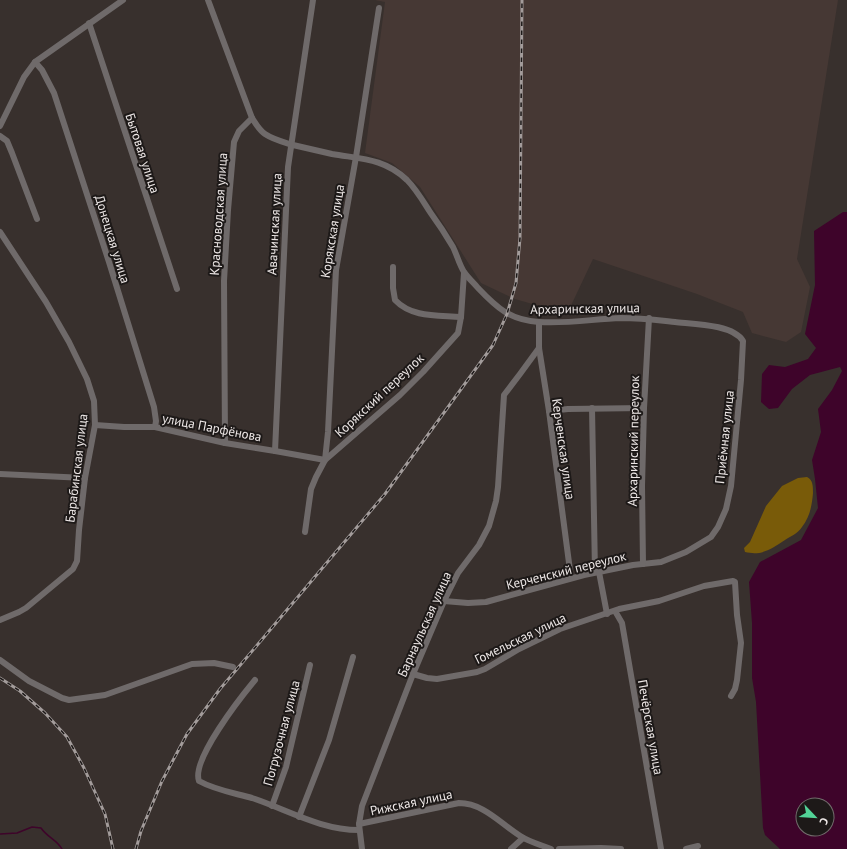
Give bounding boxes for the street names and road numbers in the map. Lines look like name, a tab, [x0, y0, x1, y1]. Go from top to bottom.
street label: Бытовая улица	[122, 111, 163, 195]
street label: Красноводская улица	[206, 152, 231, 276]
street label: Авачинская улица	[263, 173, 286, 276]
street label: Корякская улица	[317, 183, 348, 279]
street label: Донецкая улица	[91, 193, 134, 285]
street label: Архаринская улица	[530, 299, 640, 318]
street label: Корякский переулок	[331, 349, 428, 441]
street label: Архаринский переулок	[624, 375, 643, 507]
street label: Приёмная улица	[711, 389, 738, 485]
street label: Керченская улица	[548, 397, 579, 501]
street label: улица Парфёнова	[161, 410, 263, 445]
street label: Барабинская улица	[61, 413, 92, 523]
street label: Керченский переулок	[504, 547, 629, 594]
street label: Барнаульская улица	[394, 569, 455, 680]
street label: Гомельская улица	[472, 609, 569, 668]
street label: Печёрская улица	[634, 678, 667, 776]
street label: Погрузочная улица	[259, 679, 304, 788]
street label: Рижская улица	[368, 785, 454, 819]

